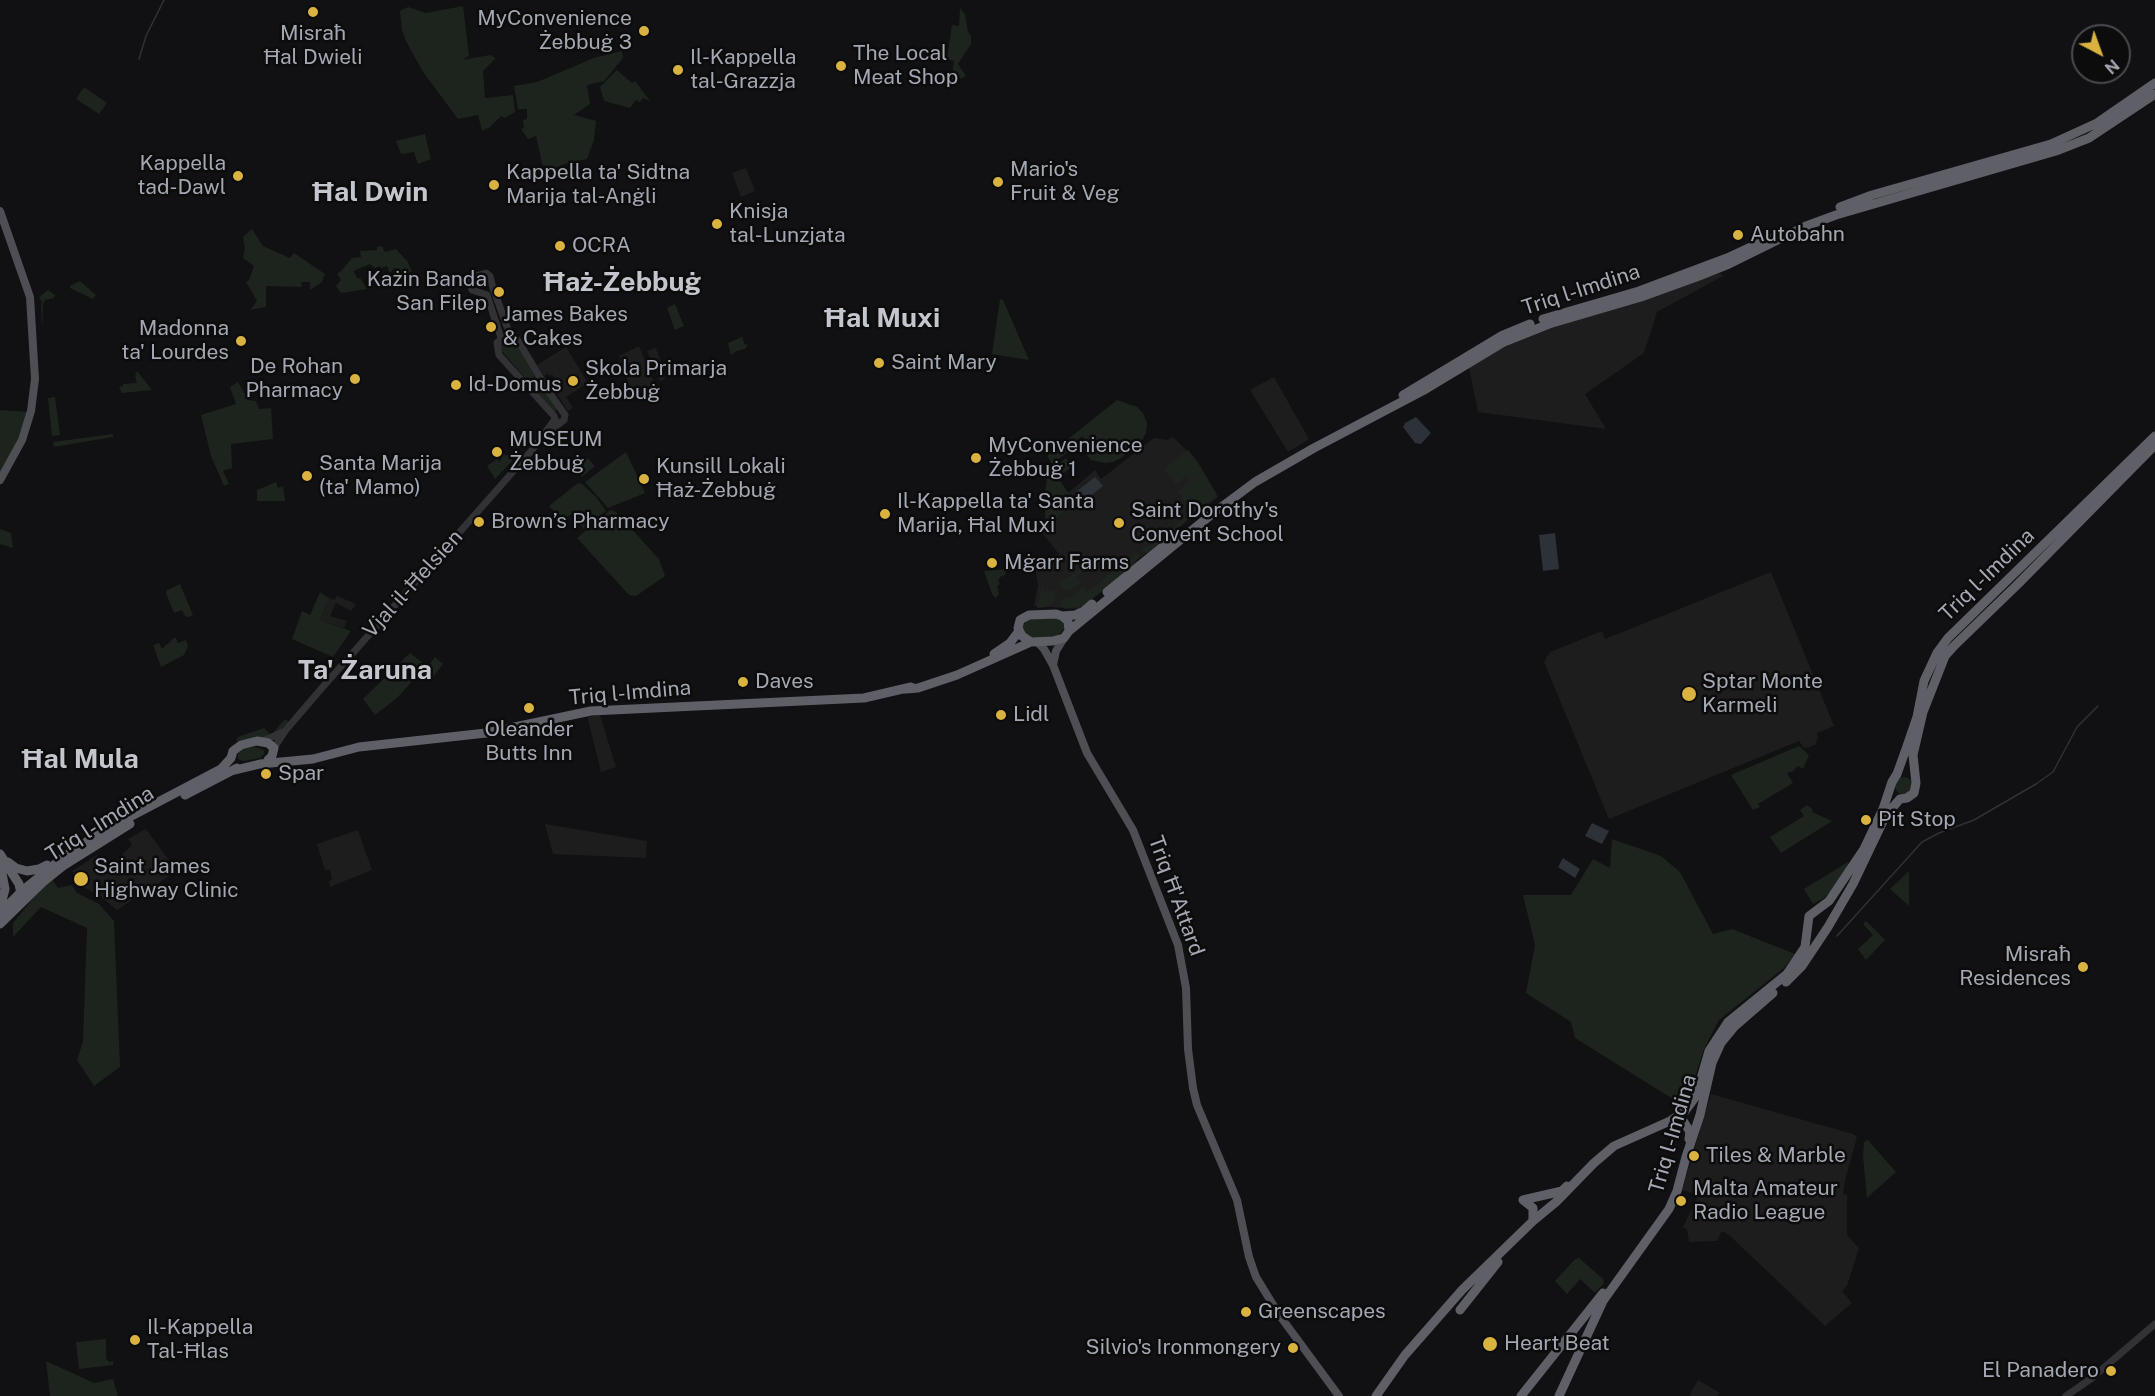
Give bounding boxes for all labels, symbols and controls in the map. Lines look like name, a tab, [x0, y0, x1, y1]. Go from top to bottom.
marker: Misraħ Ħal Dwieli	[306, 5, 320, 19]
place label: MyConvenience Żebbuġ 3	[477, 6, 632, 56]
place label: Misraħ Ħal Dwieli	[263, 21, 363, 71]
marker: MyConvenience Żebbuġ 3	[637, 24, 651, 38]
north arrow	[2071, 24, 2131, 84]
place label: The Local Meat Shop	[853, 41, 958, 91]
place label: Il-Kappella tal-Grazzja	[690, 45, 796, 95]
text: N	[2101, 55, 2123, 78]
marker: The Local Meat Shop	[834, 59, 848, 73]
marker: Il-Kappella tal-Grazzja	[671, 63, 685, 77]
place label: Kappella tad-Dawl	[137, 151, 226, 201]
place label: Mario's Fruit & Veg	[1010, 157, 1120, 207]
place label: Kappella ta' Sidtna Marija tal-Anġli	[506, 160, 690, 210]
marker: Kappella tad-Dawl	[231, 169, 245, 183]
marker: Mario's Fruit & Veg	[991, 175, 1005, 189]
district label: Ħal Dwin	[312, 177, 428, 209]
marker: Kappella ta' Sidtna Marija tal-Anġli	[487, 178, 501, 192]
place label: Knisja tal-Lunzjata	[729, 199, 846, 249]
marker: Knisja tal-Lunzjata	[710, 217, 724, 231]
place label: Autobahn	[1750, 222, 1845, 248]
marker: Autobahn	[1731, 228, 1745, 242]
place label: OCRA	[572, 233, 631, 259]
marker: OCRA	[553, 239, 567, 253]
street label: Triq l-Imdina	[1519, 259, 1643, 321]
place label: Każin Banda San Filep	[367, 267, 487, 317]
district label: Ħaż-Żebbuġ	[543, 267, 701, 299]
marker: Każin Banda San Filep	[492, 285, 506, 299]
place label: James Bakes & Cakes	[503, 302, 628, 352]
district label: Ħal Muxi	[824, 303, 940, 335]
place label: Madonna ta' Lourdes	[121, 316, 229, 366]
marker: James Bakes & Cakes	[484, 320, 498, 334]
marker: Madonna ta' Lourdes	[234, 334, 248, 348]
place label: Saint Mary	[891, 350, 997, 376]
place label: De Rohan Pharmacy	[245, 354, 343, 404]
place label: Skola Primarja Żebbuġ	[585, 356, 727, 406]
marker: Saint Mary	[872, 356, 886, 370]
marker: De Rohan Pharmacy	[348, 372, 362, 386]
place label: Id-Domus	[468, 372, 562, 398]
marker: Skola Primarja Żebbuġ	[566, 374, 580, 388]
marker: Id-Domus	[449, 378, 463, 392]
place label: MUSEUM Żebbuġ	[509, 427, 603, 477]
place label: MyConvenience Żebbuġ 1	[988, 433, 1143, 483]
marker: MUSEUM Żebbuġ	[490, 445, 504, 459]
place label: Santa Marija (ta' Mamo)	[319, 451, 442, 501]
marker: MyConvenience Żebbuġ 1	[969, 451, 983, 465]
place label: Kunsill Lokali Ħaż-Żebbuġ	[656, 454, 786, 504]
marker: Santa Marija (ta' Mamo)	[300, 469, 314, 483]
marker: Kunsill Lokali Ħaż-Żebbuġ	[637, 472, 651, 486]
place label: Il-Kappella ta' Santa Marija, Ħal Muxi	[897, 489, 1094, 539]
place label: Saint Dorothy's Convent School	[1131, 498, 1284, 548]
marker: Il-Kappella ta' Santa Marija, Ħal Muxi	[878, 507, 892, 521]
place label: Brown’s Pharmacy	[491, 509, 670, 535]
marker: Brown’s Pharmacy	[472, 515, 486, 529]
marker: Saint Dorothy's Convent School	[1112, 516, 1126, 530]
street label: Triq l-Imdina	[1934, 523, 2040, 627]
street label: Vjal il-Ħelsien	[358, 525, 468, 643]
place label: Mġarr Farms	[1004, 550, 1129, 576]
marker: Mġarr Farms	[985, 556, 999, 570]
district label: Ta' Żaruna	[298, 655, 432, 687]
place label: Daves	[755, 669, 814, 695]
place label: Sptar Monte Karmeli	[1702, 669, 1823, 719]
street label: Triq l-Imdina	[568, 675, 692, 711]
marker: Daves	[736, 675, 750, 689]
marker: Sptar Monte Karmeli	[1680, 685, 1698, 703]
marker: Oleander Butts Inn	[522, 701, 536, 715]
place label: Lidl	[1013, 702, 1049, 728]
marker: Lidl	[994, 708, 1008, 722]
place label: Oleander Butts Inn	[484, 717, 574, 767]
district label: Ħal Mula	[21, 744, 139, 776]
place label: Spar	[278, 761, 324, 787]
marker: Spar	[259, 767, 273, 781]
street label: Triq l-Imdina	[41, 781, 159, 867]
place label: Pit Stop	[1878, 807, 1956, 833]
marker: Pit Stop	[1859, 813, 1873, 827]
street label: Triq Ħ'Attard	[1143, 833, 1209, 959]
place label: Saint James Highway Clinic	[94, 854, 239, 904]
marker: Saint James Highway Clinic	[72, 870, 90, 888]
place label: Misraħ Residences	[1959, 942, 2071, 992]
marker: Misraħ Residences	[2076, 960, 2090, 974]
street label: Triq l-Imdina	[1644, 1072, 1702, 1196]
place label: Tiles & Marble	[1706, 1143, 1846, 1169]
marker: Tiles & Marble	[1687, 1149, 1701, 1163]
place label: Malta Amateur Radio League	[1693, 1176, 1838, 1226]
marker: Malta Amateur Radio League	[1674, 1194, 1688, 1208]
place label: Greenscapes	[1258, 1299, 1386, 1325]
marker: Greenscapes	[1239, 1305, 1253, 1319]
place label: Il-Kappella Tal-Ħlas	[147, 1315, 253, 1365]
place label: Heart Beat	[1504, 1331, 1610, 1357]
marker: Il-Kappella Tal-Ħlas	[128, 1333, 142, 1347]
place label: Silvio's Ironmongery	[1086, 1335, 1281, 1361]
marker: Heart Beat	[1481, 1335, 1499, 1353]
marker: Silvio's Ironmongery	[1286, 1341, 1300, 1355]
place label: El Panadero	[1982, 1358, 2099, 1384]
marker: El Panadero	[2104, 1364, 2118, 1378]

